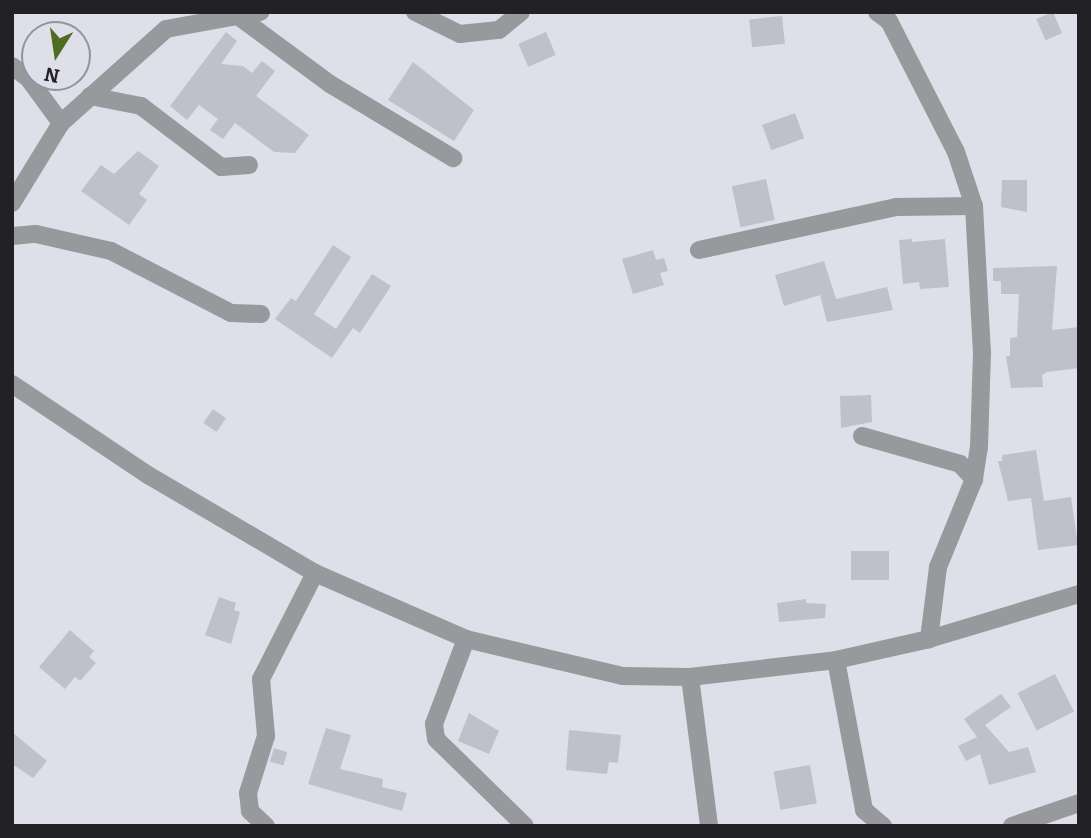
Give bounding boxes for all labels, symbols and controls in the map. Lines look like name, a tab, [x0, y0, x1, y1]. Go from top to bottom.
north arrow	[21, 21, 91, 91]
text: N	[42, 62, 62, 88]

